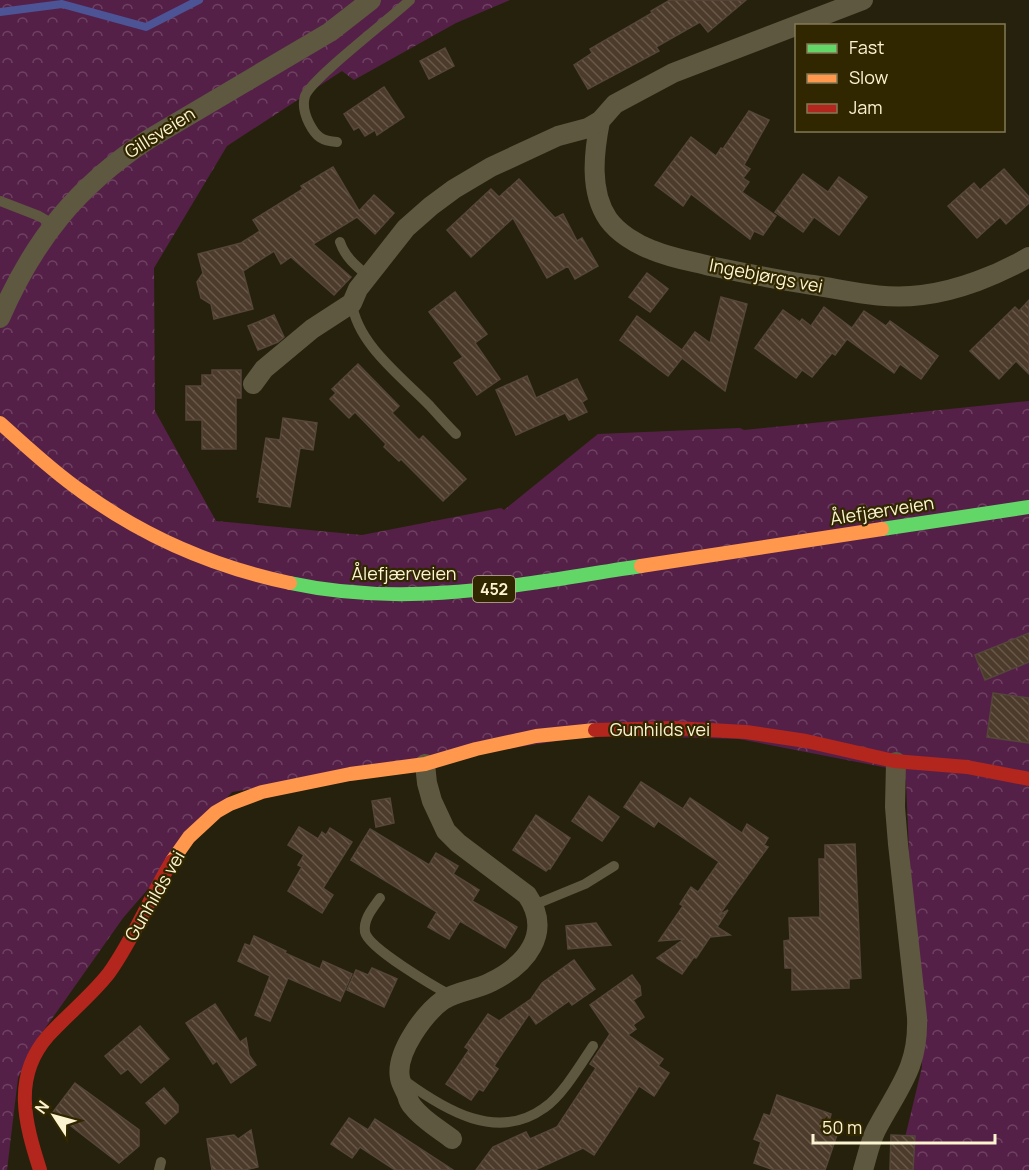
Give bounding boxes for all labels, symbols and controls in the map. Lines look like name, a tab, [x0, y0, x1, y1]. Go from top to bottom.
legend	[795, 24, 1005, 132]
text: Fast	[849, 35, 884, 59]
text: Slow	[849, 65, 889, 89]
text: Jam	[849, 95, 883, 119]
street label: Gillsveien	[120, 101, 199, 163]
street label: Ingebjørgs vei	[707, 252, 825, 298]
street label: Ålefjærveien	[828, 490, 936, 530]
street label: Ålefjærveien	[352, 561, 456, 585]
road number: 452	[473, 576, 515, 602]
street label: Gunhilds vei	[610, 717, 710, 741]
street label: Gunhilds vei	[119, 846, 190, 945]
north arrow	[24, 1086, 84, 1146]
text: N	[30, 1096, 54, 1118]
scale bar	[813, 1107, 994, 1145]
text: 50 m	[822, 1115, 862, 1139]

